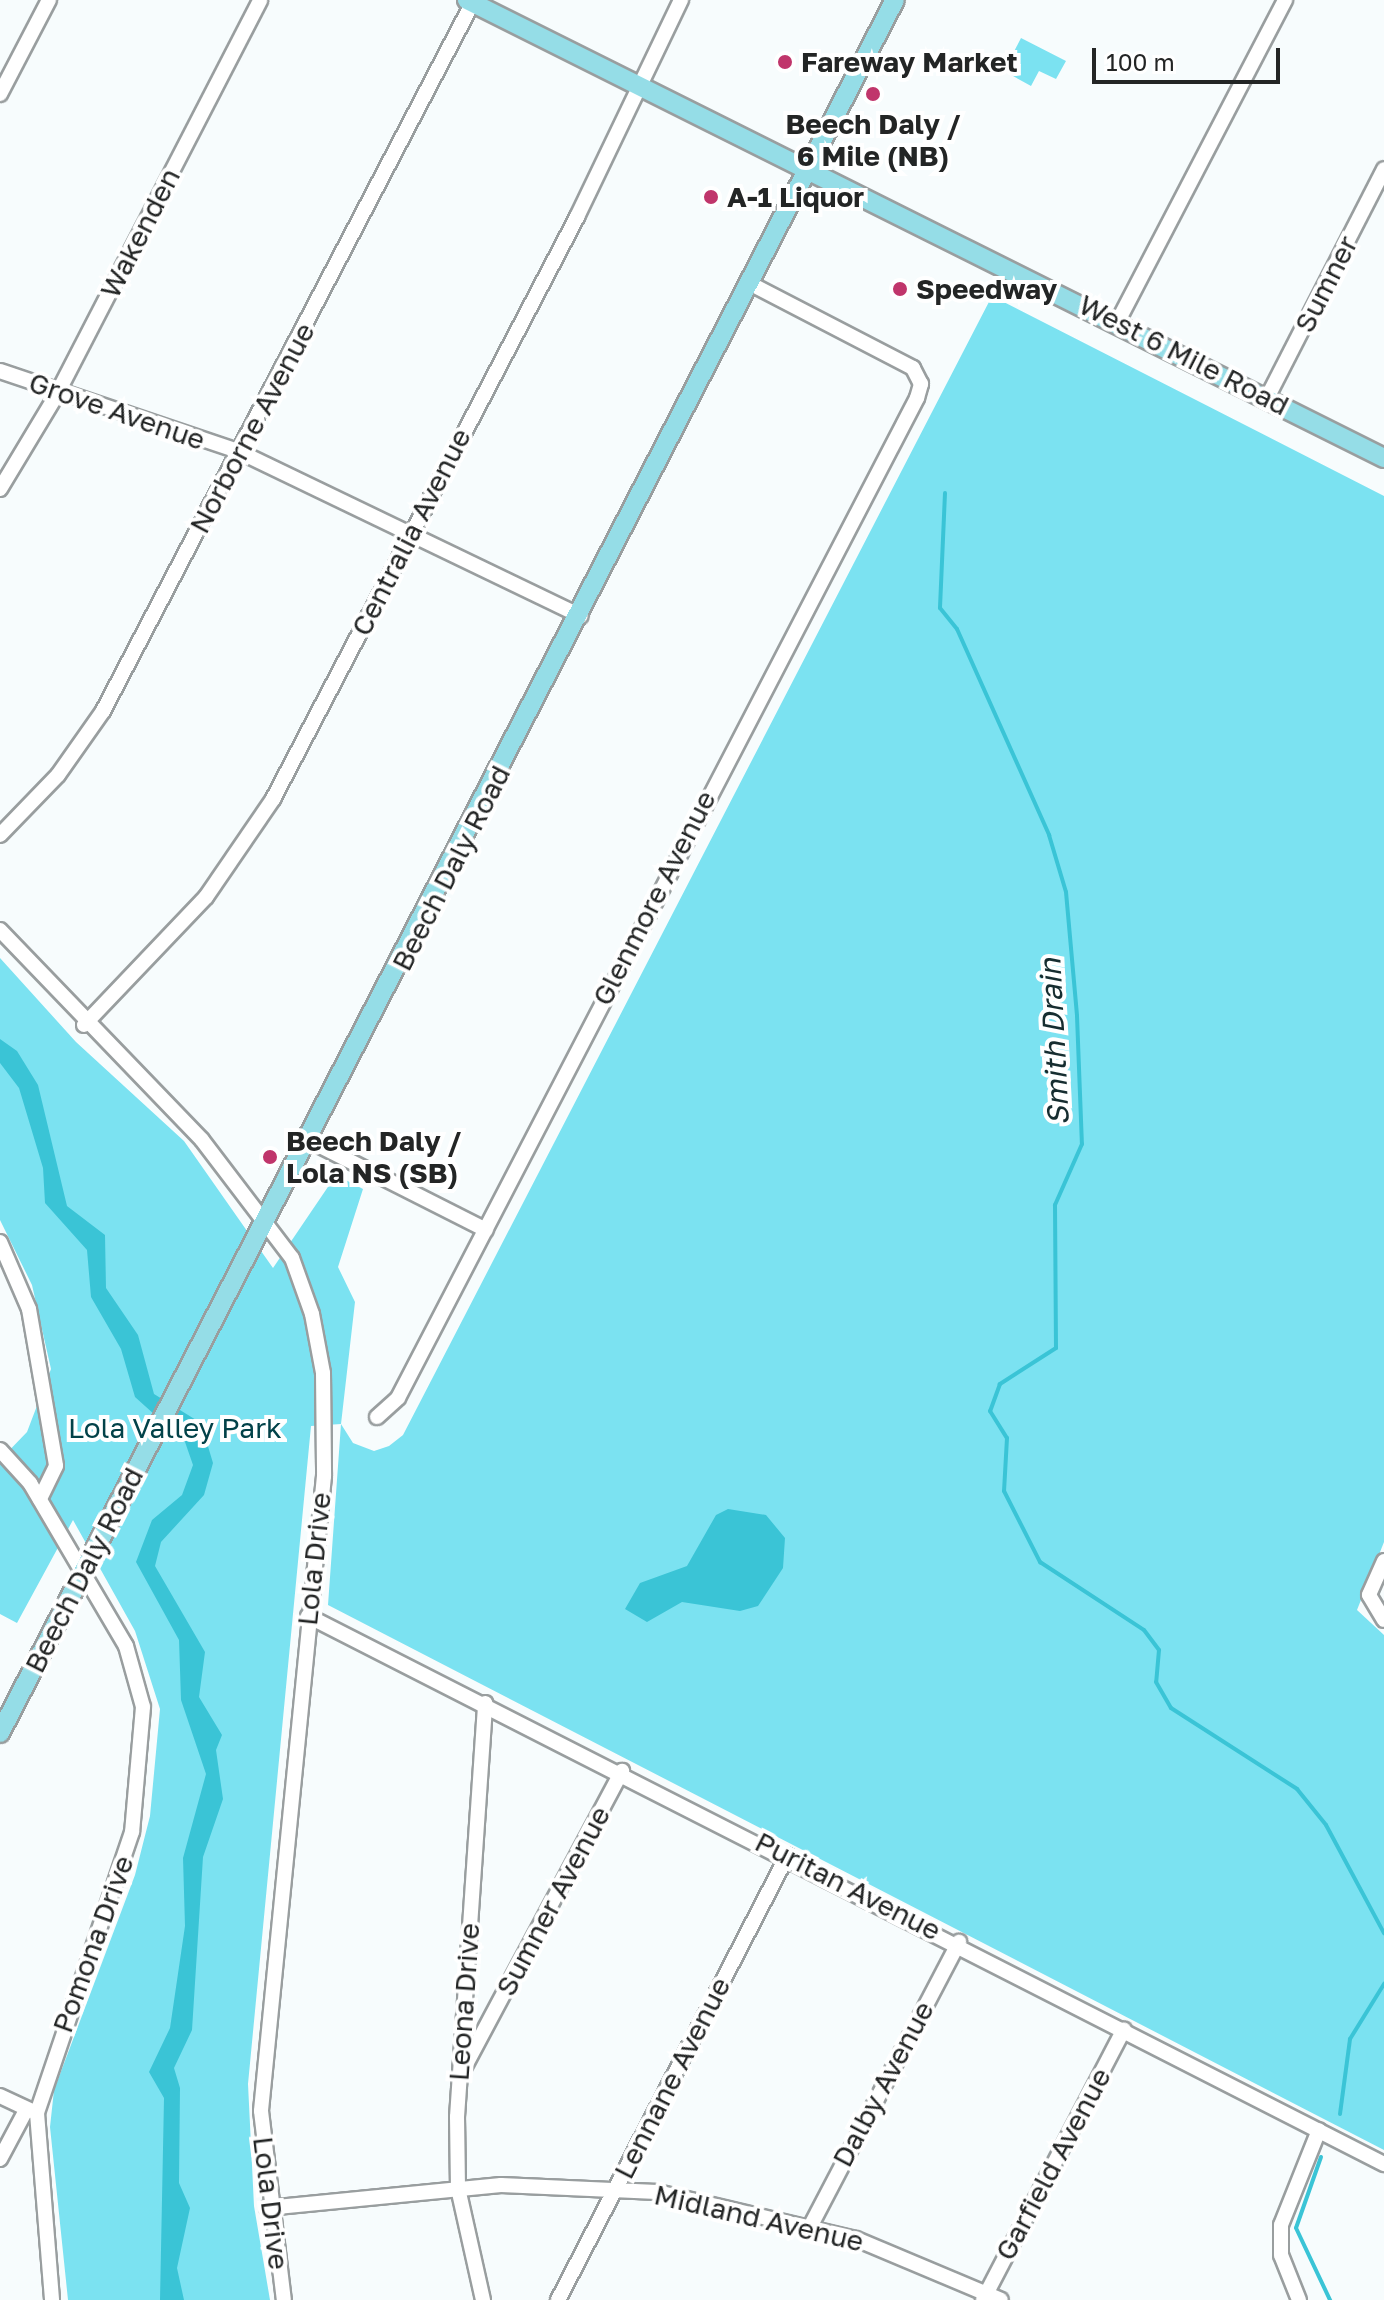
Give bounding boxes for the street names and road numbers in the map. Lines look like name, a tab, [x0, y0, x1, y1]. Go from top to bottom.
street label: Wakenden	[93, 163, 187, 303]
street label: Sumner	[1287, 230, 1365, 338]
street label: West 6 Mile Road	[1073, 288, 1295, 422]
street label: Norborne Avenue	[182, 317, 322, 539]
street label: Grove Avenue	[25, 365, 209, 457]
street label: Centralia Avenue	[344, 423, 478, 641]
street label: Beech Daly Road	[385, 760, 517, 976]
street label: Glenmore Avenue	[585, 785, 723, 1011]
street label: Beech Daly Road	[18, 1462, 150, 1678]
street label: Lola Drive	[290, 1491, 338, 1627]
street label: Sumner Avenue	[489, 1800, 617, 2002]
street label: Puritan Avenue	[750, 1825, 946, 1947]
street label: Pomona Drive	[45, 1851, 141, 2037]
street label: Leona Drive	[442, 1922, 486, 2082]
street label: Lennane Avenue	[607, 1972, 737, 2184]
street label: Dalby Avenue	[825, 1996, 941, 2172]
street label: Garfield Avenue	[988, 2062, 1118, 2266]
street label: Lola Drive	[246, 2135, 296, 2271]
street label: Midland Avenue	[651, 2178, 867, 2258]

